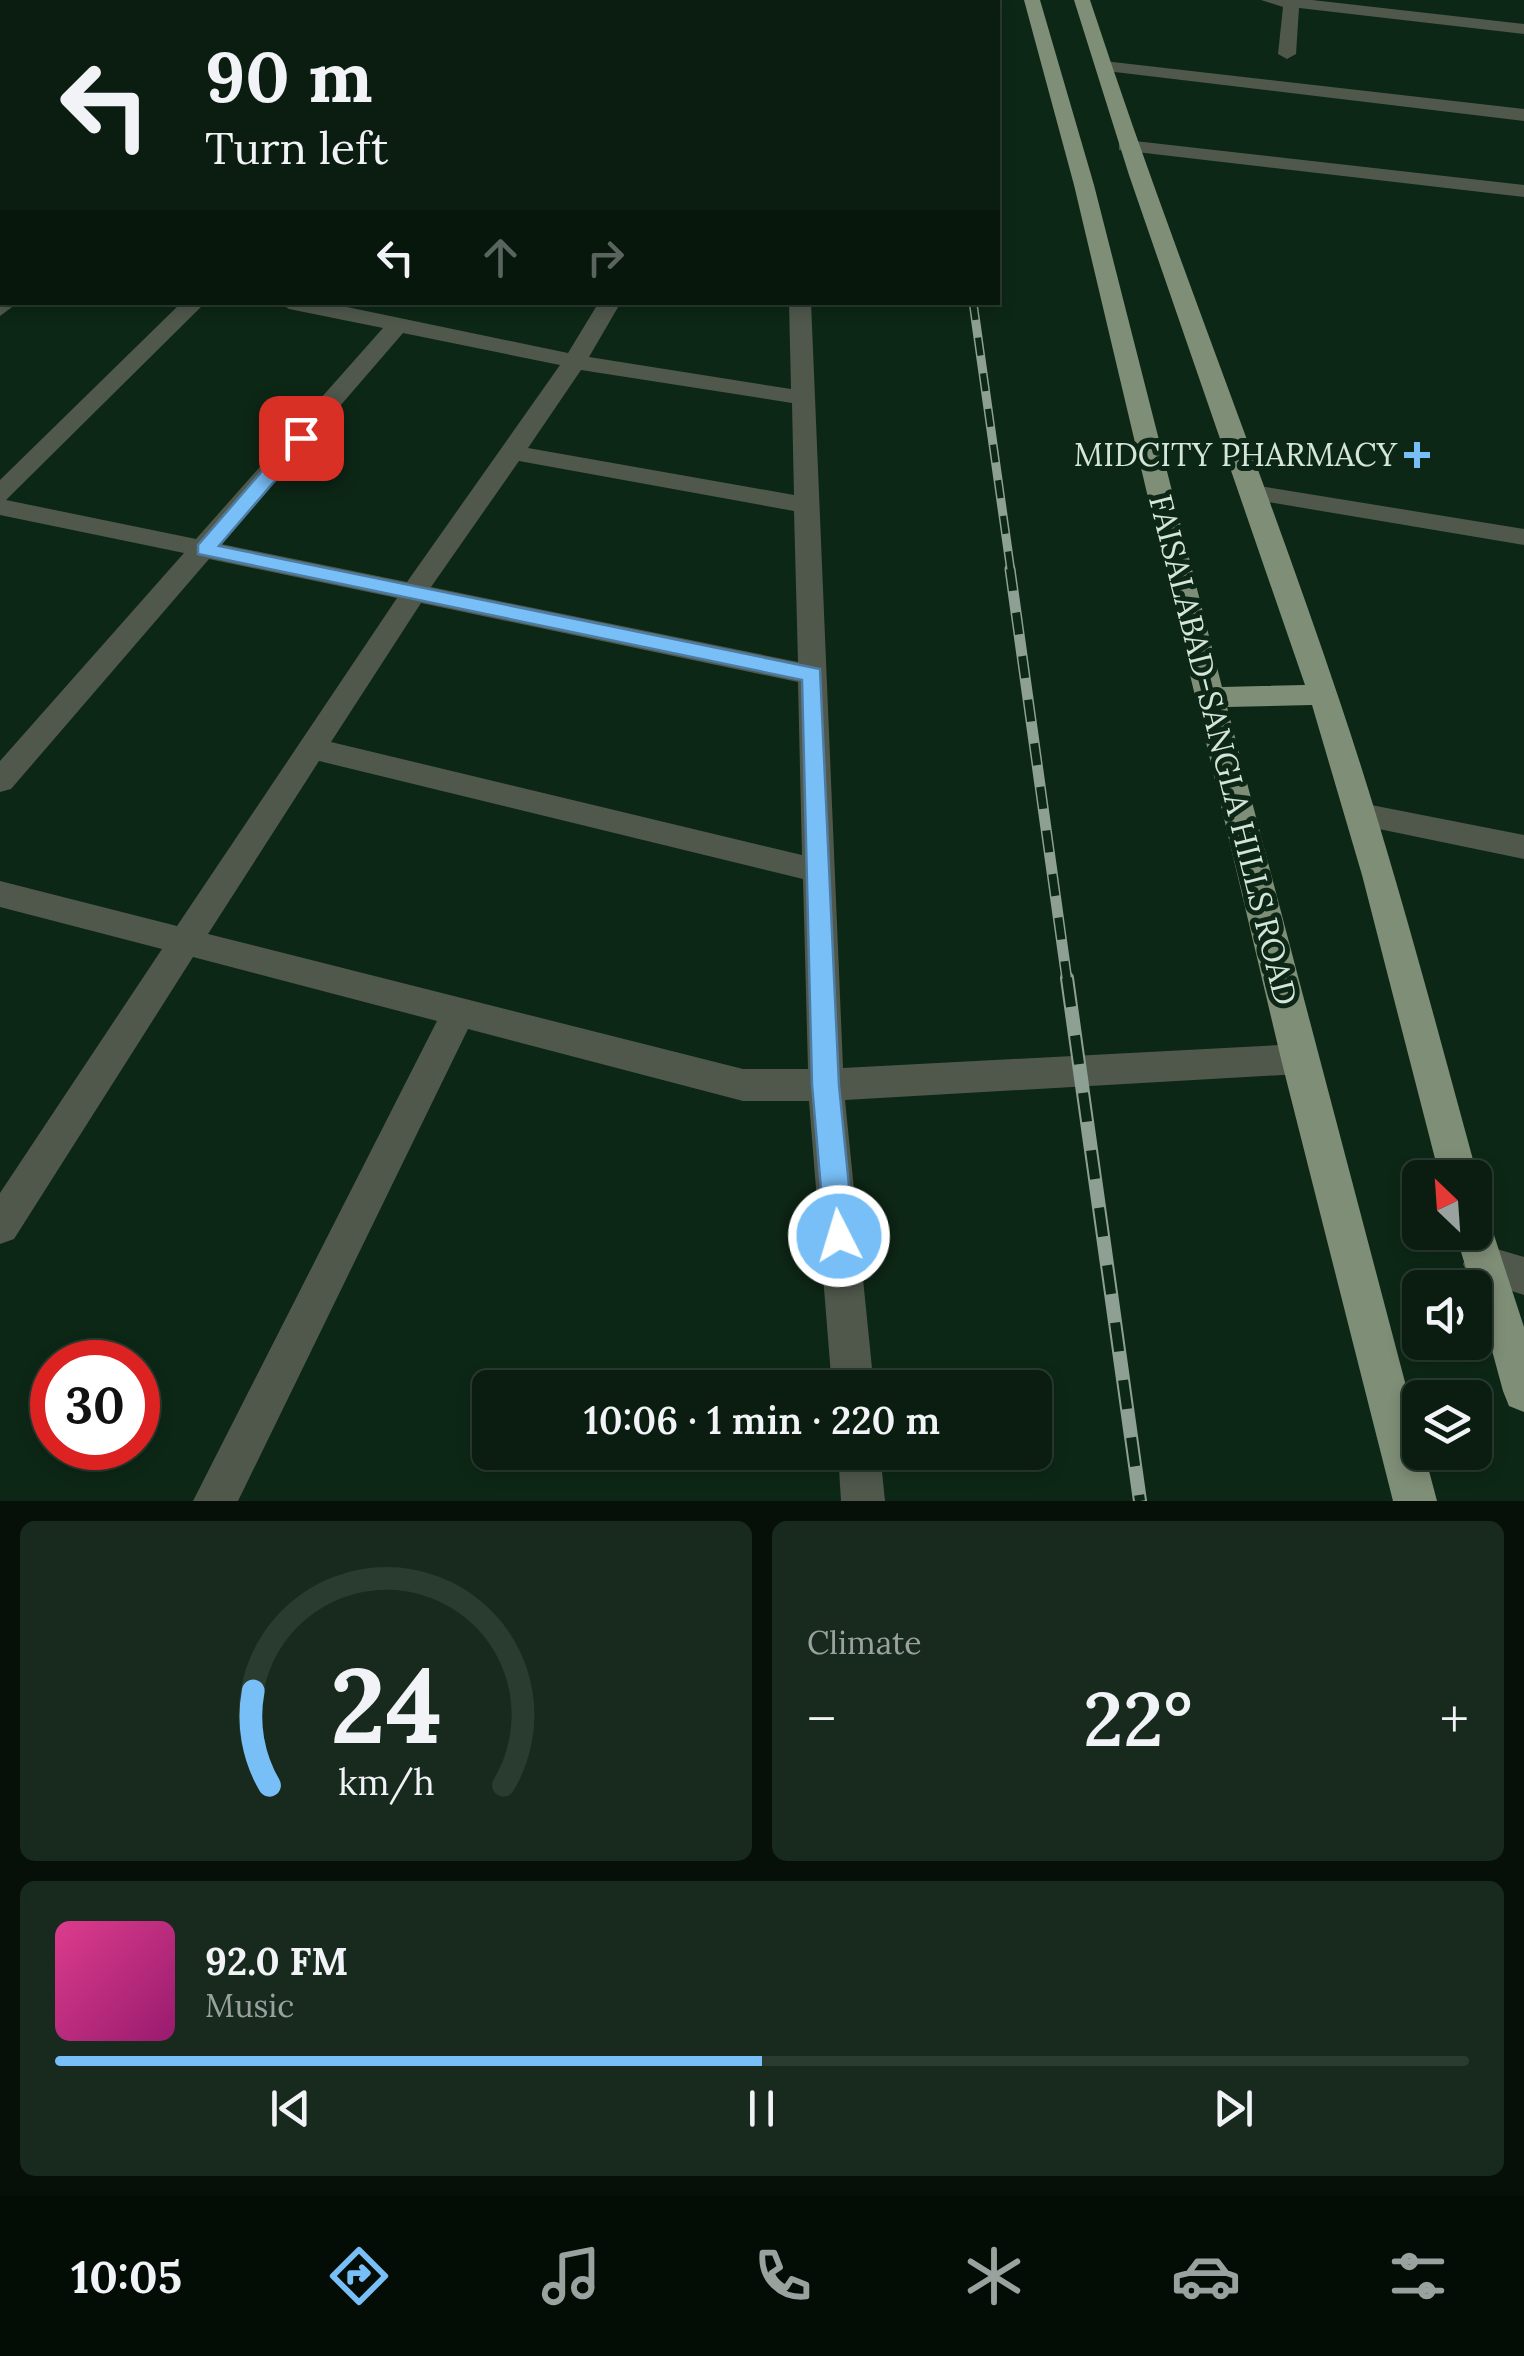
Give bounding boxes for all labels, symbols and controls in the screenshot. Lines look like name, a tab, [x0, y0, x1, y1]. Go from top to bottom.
text: 90 m	[205, 32, 373, 121]
icon: left	[40, 40, 170, 170]
text: Turn left	[205, 119, 388, 176]
icon: left	[368, 230, 423, 285]
icon: ahead	[473, 230, 528, 285]
icon: right	[578, 230, 633, 285]
pin	[259, 396, 344, 481]
icon: arrive	[274, 411, 329, 466]
place label: MIDCITY PHARMACY	[1074, 434, 1398, 475]
marker: MIDCITY PHARMACY	[1406, 444, 1428, 466]
street label: FAISALABAD-SANGLA HILLS ROAD	[1140, 490, 1307, 1009]
north arrow	[1402, 1160, 1492, 1250]
map controls	[1402, 1160, 1492, 1470]
position arrow	[787, 1184, 891, 1288]
button: sound	[1402, 1270, 1492, 1360]
speed limit sign: 30	[30, 1340, 160, 1470]
button: layers	[1402, 1380, 1492, 1470]
text: 10:06 · 1 min · 220 m	[584, 1396, 940, 1444]
text: Climate	[807, 1622, 922, 1663]
text: 24	[330, 1638, 442, 1771]
text: 22°	[1083, 1671, 1193, 1767]
text: −	[807, 1684, 836, 1754]
text: +	[1440, 1684, 1469, 1754]
text: km/h	[338, 1759, 434, 1805]
text: 92.0 FM	[205, 1937, 348, 1985]
text: Music	[205, 1985, 294, 2026]
icon: previous	[263, 2081, 318, 2136]
icon: pause	[734, 2081, 789, 2136]
icon: next	[1206, 2081, 1261, 2136]
icon: directions	[324, 2241, 394, 2311]
icon: music	[536, 2241, 606, 2311]
icon: phone	[748, 2241, 818, 2311]
icon: climate	[959, 2241, 1029, 2311]
icon: car	[1171, 2241, 1241, 2311]
icon: filters	[1383, 2241, 1453, 2311]
text: 10:05	[71, 2248, 182, 2305]

